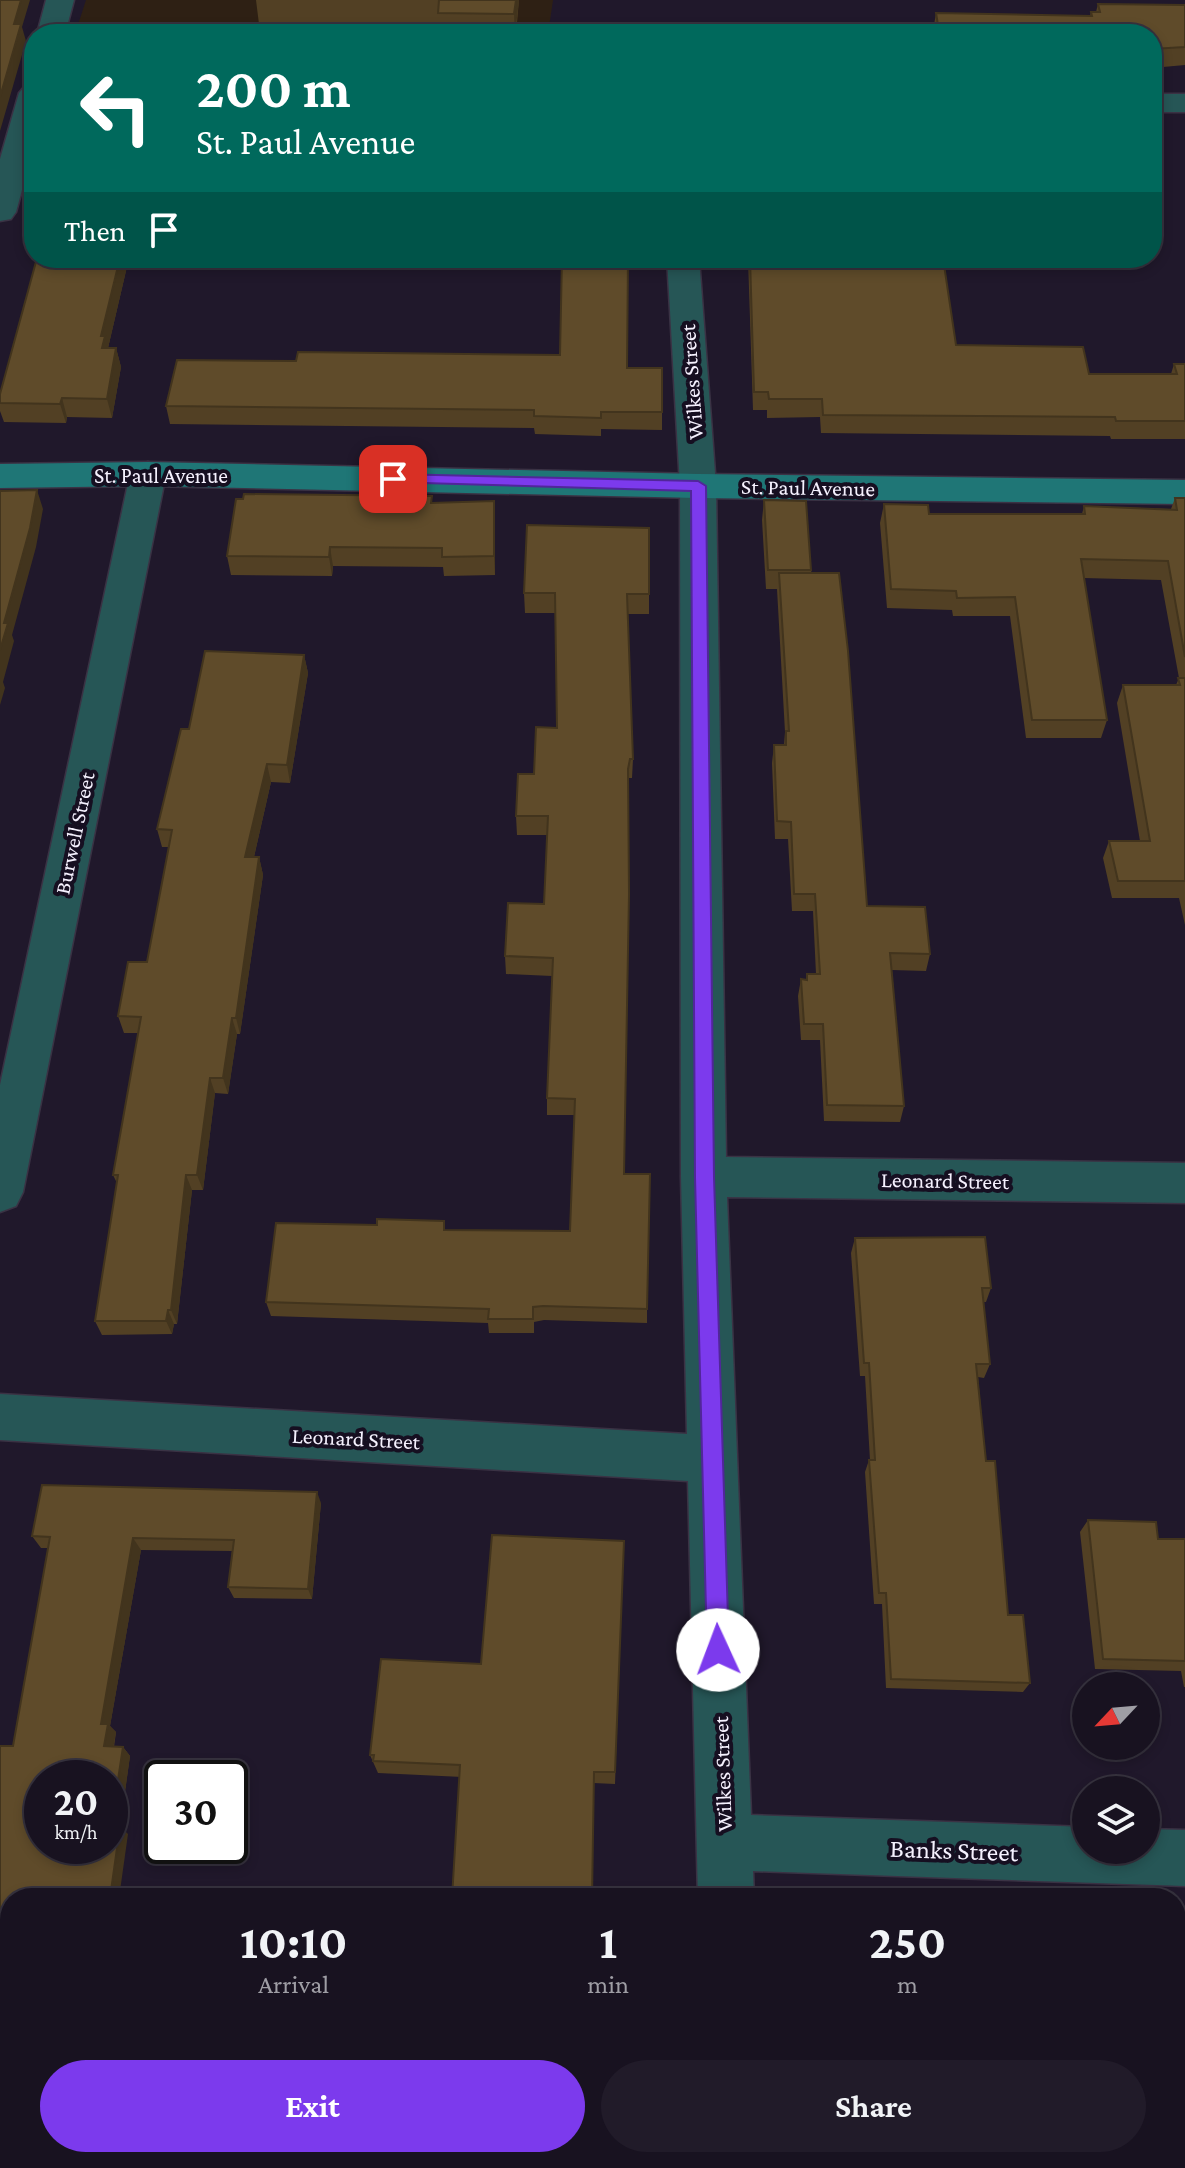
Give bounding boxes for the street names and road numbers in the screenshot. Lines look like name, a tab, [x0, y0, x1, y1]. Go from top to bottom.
street label: Wilkes Street	[675, 323, 708, 441]
street label: St. Paul Avenue	[94, 463, 228, 488]
street label: St. Paul Avenue	[741, 474, 875, 501]
street label: Burwell Street	[49, 769, 100, 897]
street label: Leonard Street	[881, 1167, 1010, 1194]
street label: Leonard Street	[291, 1423, 421, 1454]
street label: Wilkes Street	[708, 1715, 737, 1832]
street label: Banks Street	[889, 1834, 1019, 1867]

